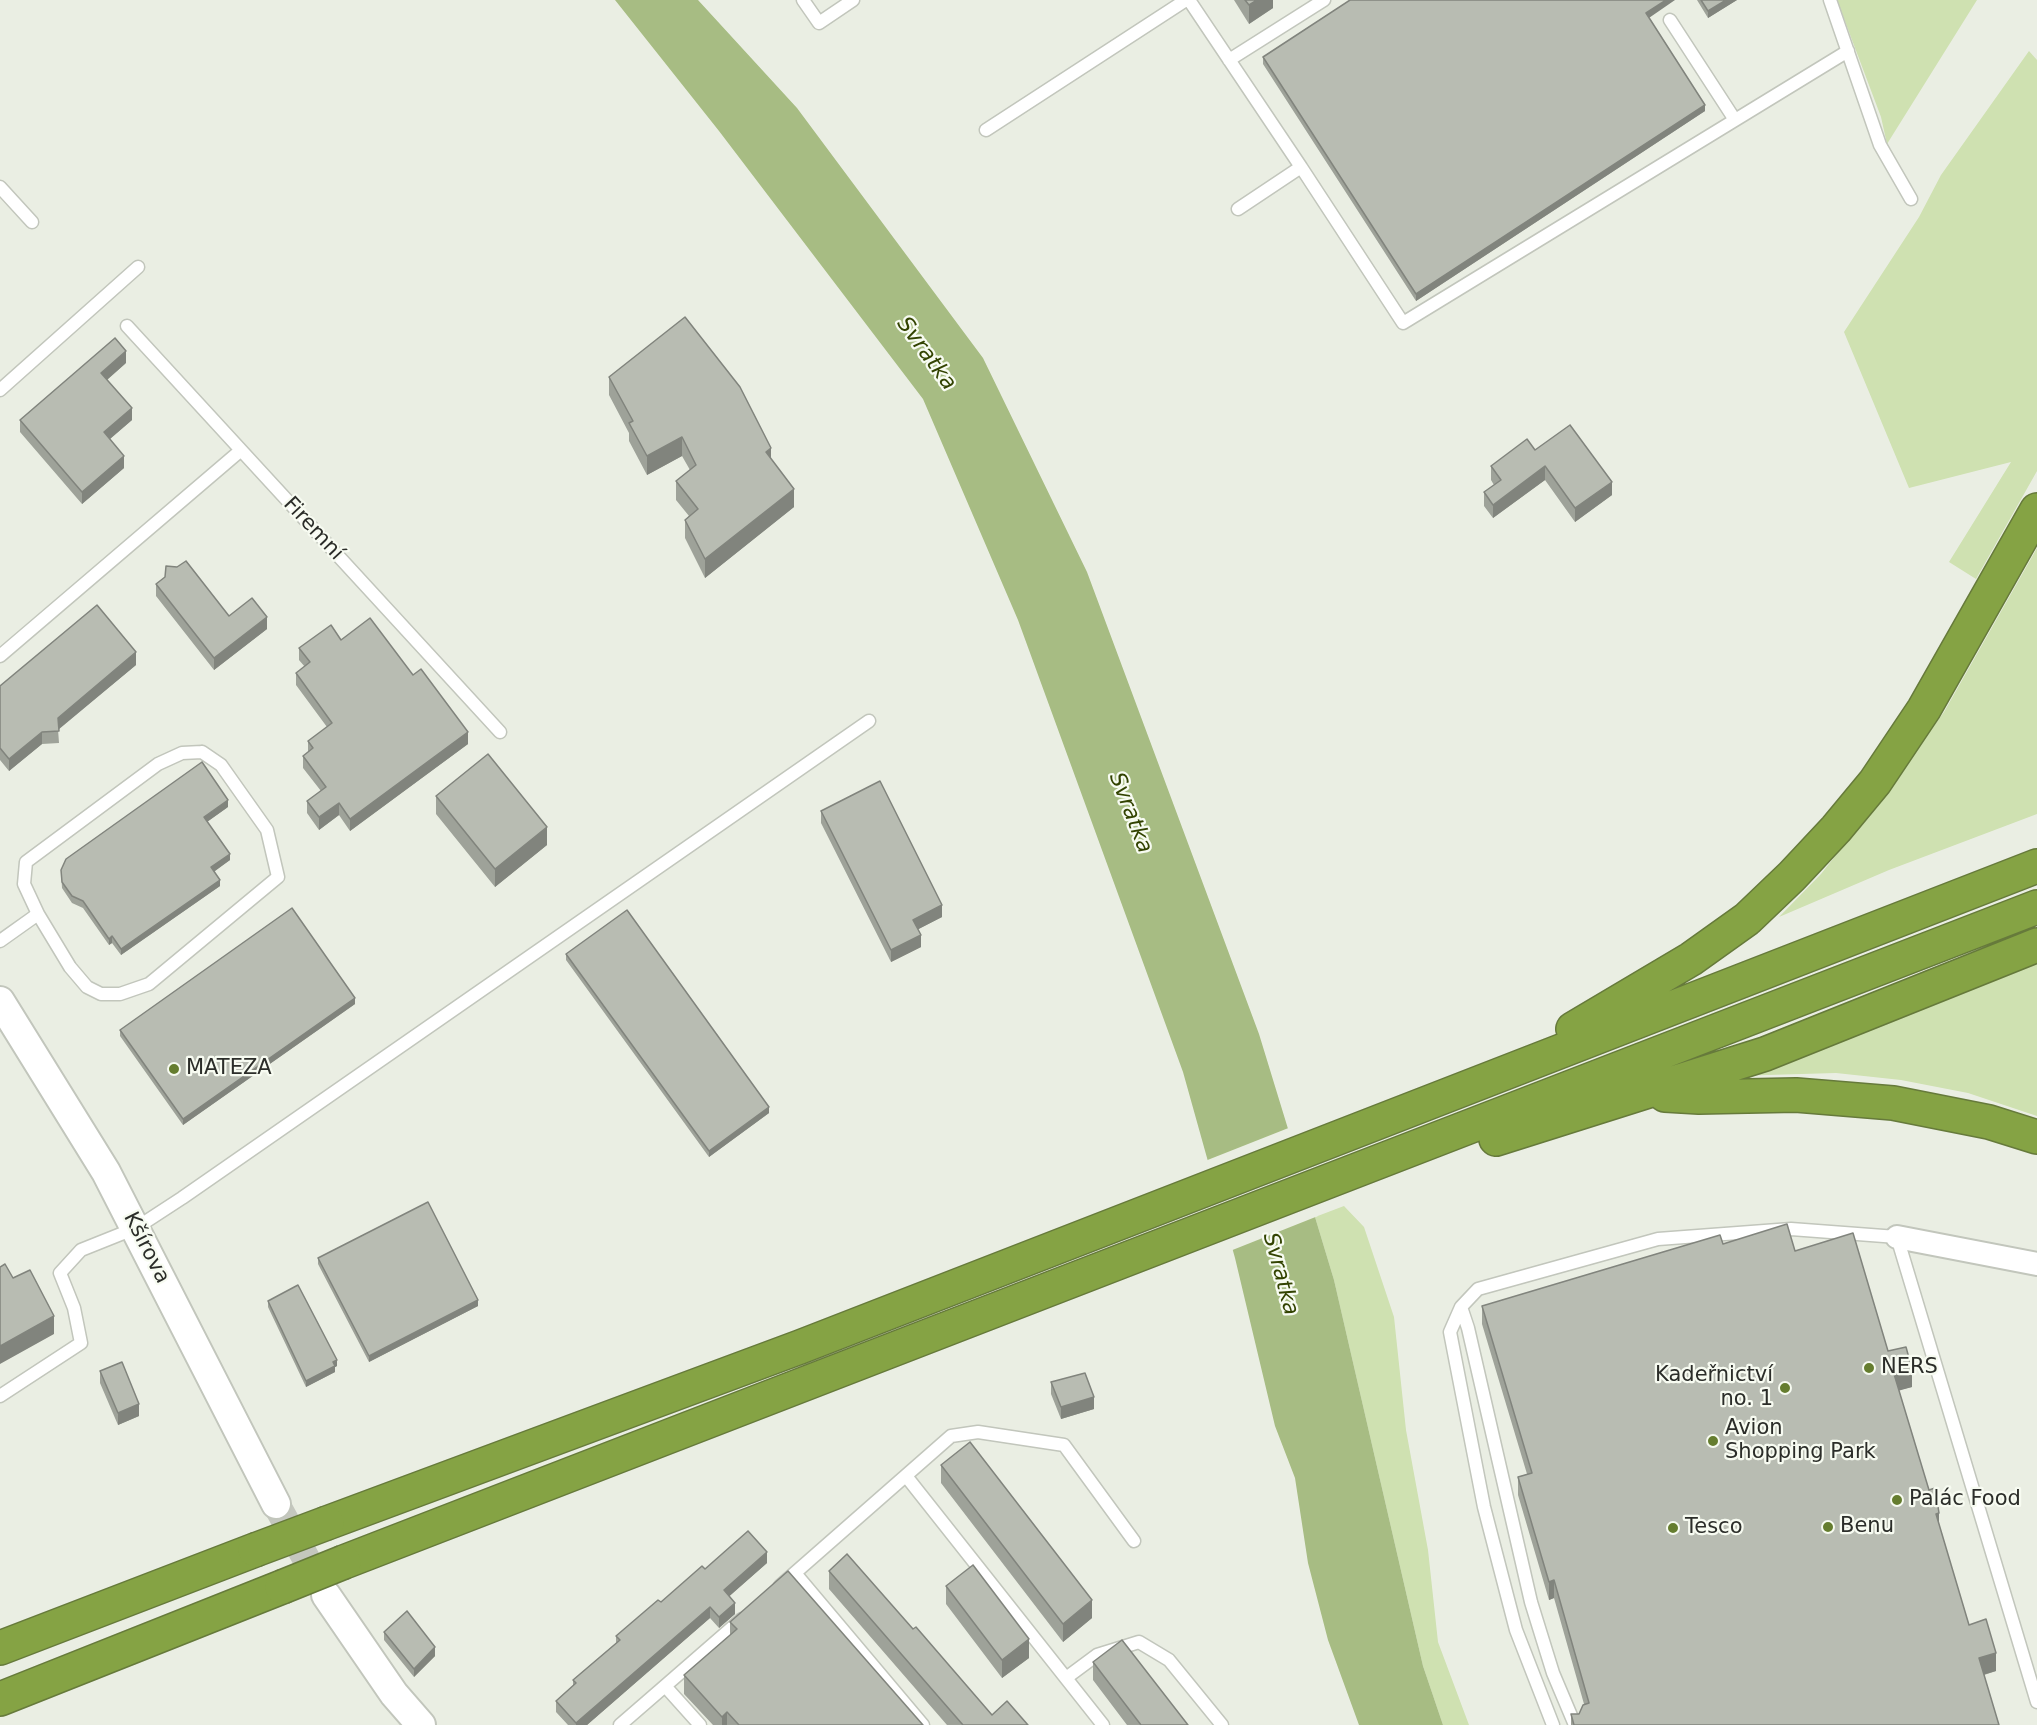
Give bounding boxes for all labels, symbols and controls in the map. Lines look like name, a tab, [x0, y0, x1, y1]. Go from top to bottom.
water label: Svratka	[891, 312, 961, 396]
street label: Firemní	[278, 492, 348, 566]
water label: Svratka	[1103, 769, 1157, 857]
place label: MATEZA	[186, 1056, 272, 1082]
marker: MATEZA	[167, 1062, 181, 1076]
street label: Kšírova	[117, 1208, 175, 1288]
water label: Svratka	[1256, 1230, 1304, 1318]
place label: NERS	[1881, 1355, 1938, 1381]
marker: NERS	[1862, 1361, 1876, 1375]
place label: Kadeřnictví no. 1	[1655, 1363, 1773, 1413]
marker: Kadeřnictví no. 1	[1778, 1381, 1792, 1395]
place label: Avion Shopping Park	[1725, 1416, 1876, 1466]
marker: Avion Shopping Park	[1706, 1434, 1720, 1448]
place label: Palác Food	[1909, 1487, 2021, 1513]
marker: Palác Food	[1890, 1493, 1904, 1507]
place label: Benu	[1840, 1514, 1894, 1540]
place label: Tesco	[1685, 1515, 1743, 1541]
marker: Benu	[1821, 1520, 1835, 1534]
marker: Tesco	[1666, 1521, 1680, 1535]

